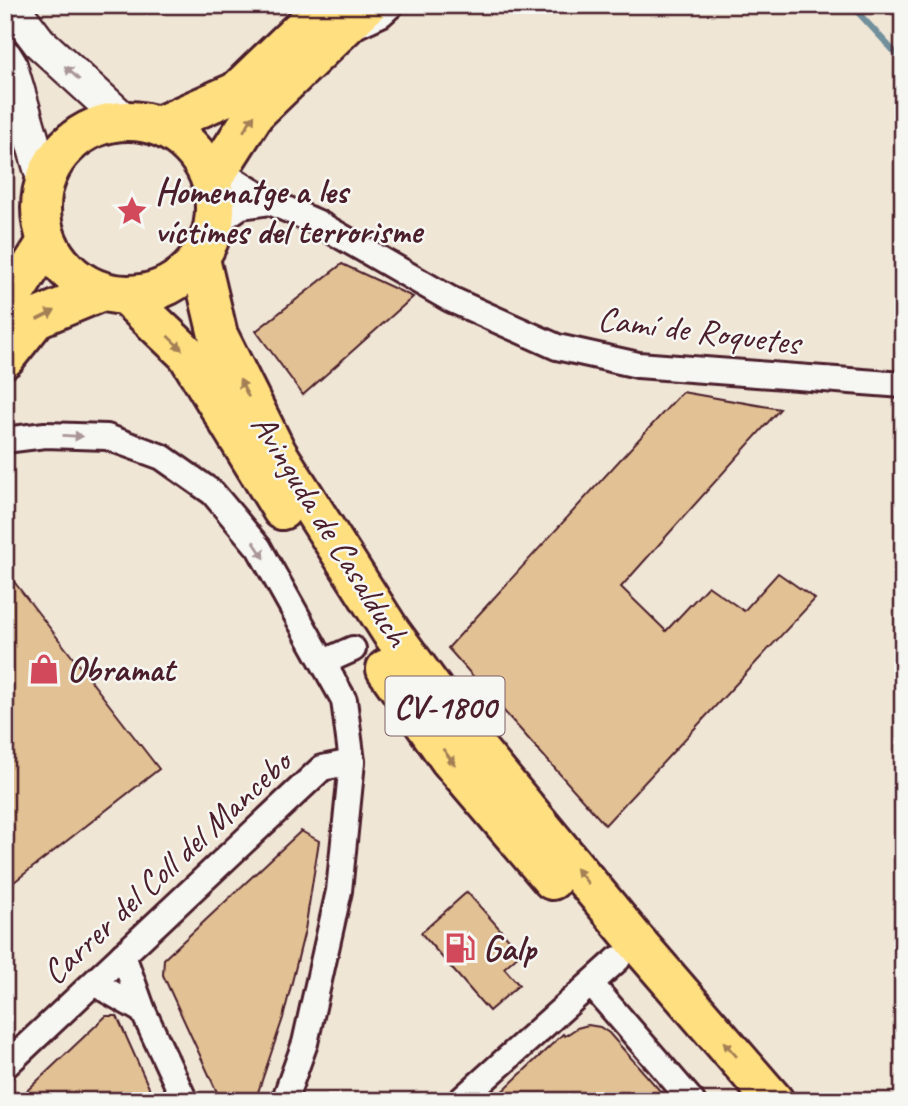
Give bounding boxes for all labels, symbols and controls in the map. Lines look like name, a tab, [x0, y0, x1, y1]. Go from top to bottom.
one-way arrow	[63, 65, 81, 81]
one-way arrow	[242, 114, 256, 132]
place label: Homenatge a les víctimes del terrorisme	[155, 169, 425, 254]
place icon: Homenatge a les víctimes del terrorisme	[115, 194, 149, 228]
street label: Camí de Roquetes	[595, 296, 806, 366]
one-way arrow	[36, 310, 56, 322]
one-way arrow	[166, 335, 183, 351]
one-way arrow	[239, 378, 250, 398]
street label: Avinguda de Casalduch	[241, 406, 421, 656]
one-way arrow	[62, 430, 84, 441]
one-way arrow	[252, 541, 266, 559]
place label: Obramat	[67, 647, 178, 692]
shop icon: Obramat	[27, 652, 61, 686]
road number: CV-1800	[386, 677, 504, 736]
street label: Carrer del Coll del Mancebo	[32, 738, 303, 994]
one-way arrow	[441, 748, 456, 766]
one-way arrow	[574, 867, 590, 885]
place label: Galp	[483, 926, 538, 971]
fuel station icon: Galp	[443, 931, 477, 965]
one-way arrow	[722, 1041, 738, 1058]

